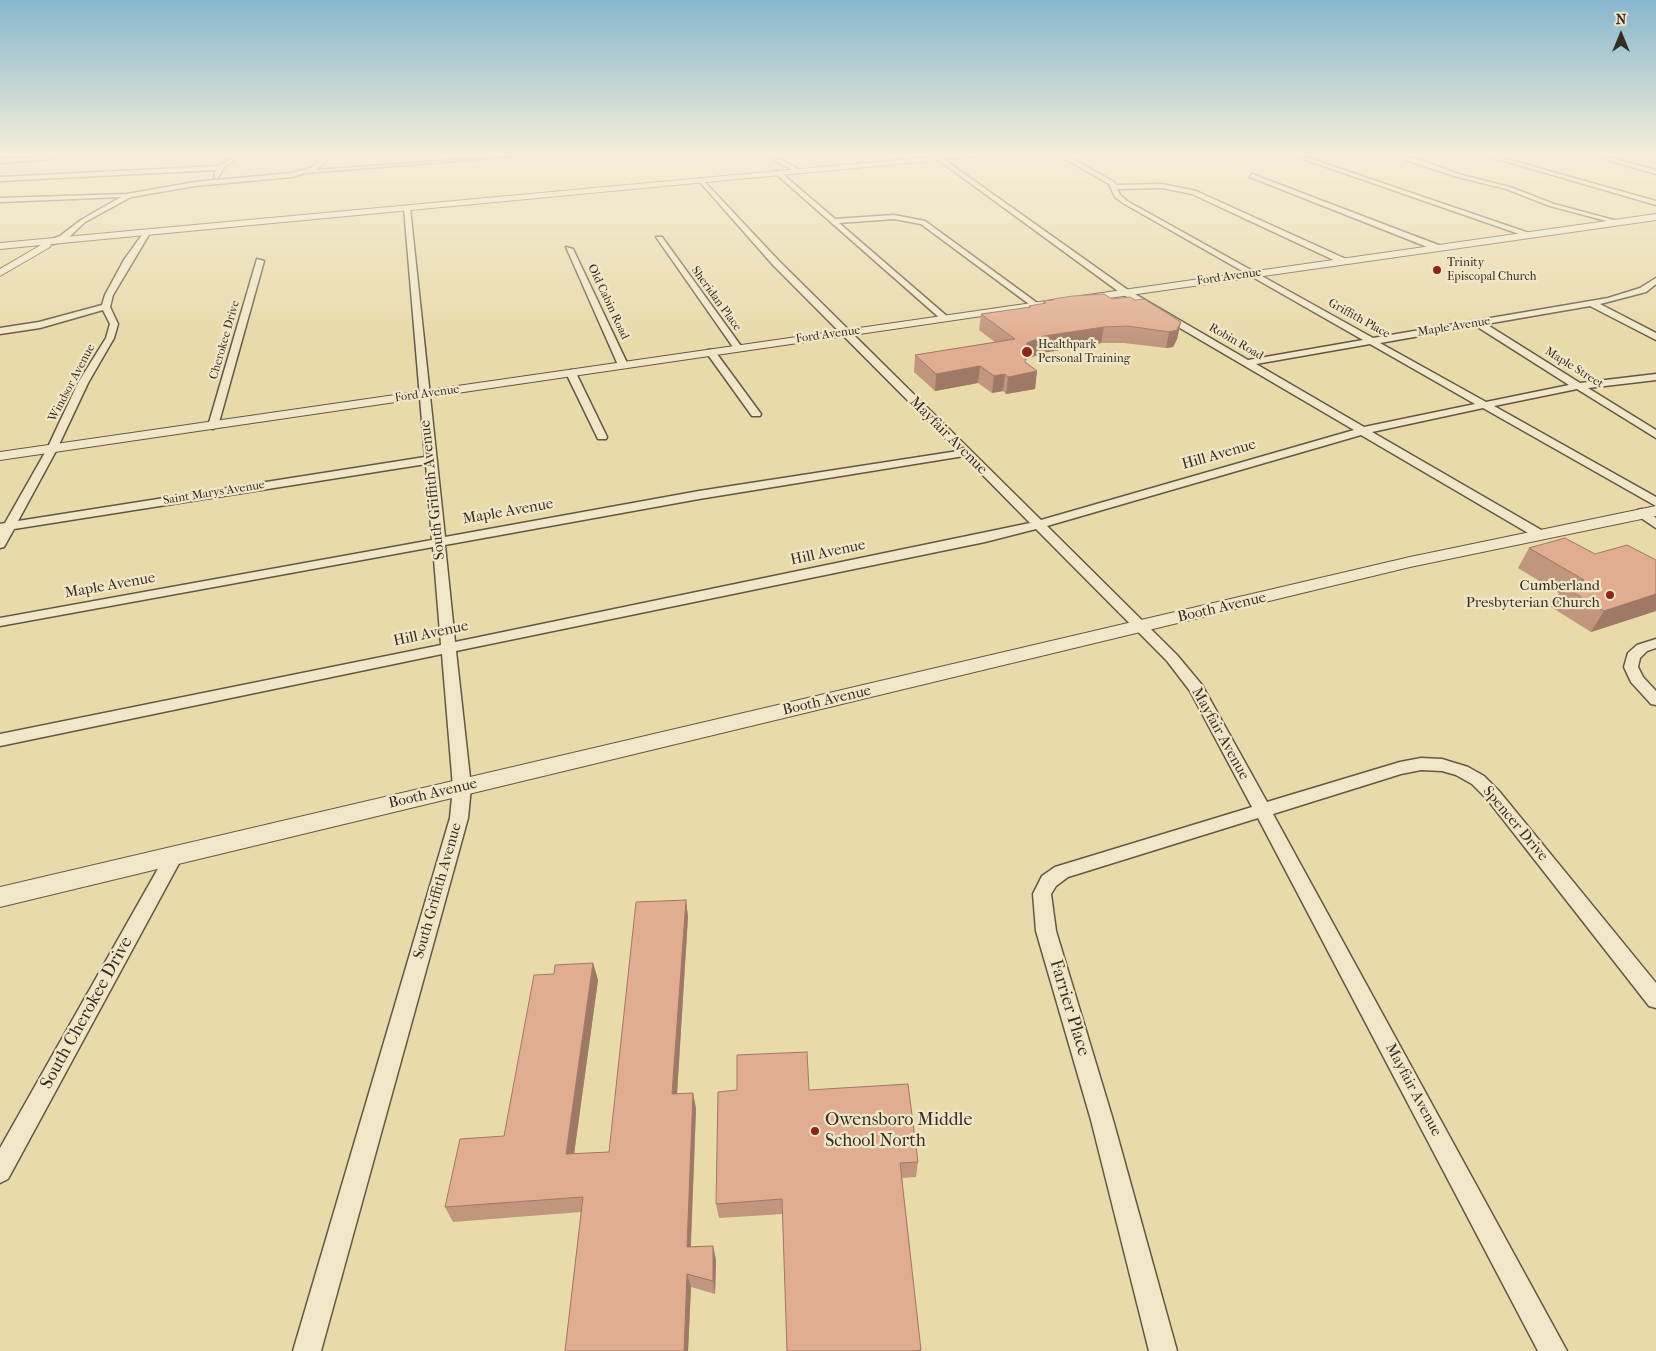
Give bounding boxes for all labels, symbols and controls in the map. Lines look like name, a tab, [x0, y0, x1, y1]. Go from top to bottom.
north arrow	[1596, 10, 1646, 60]
text: N	[1616, 11, 1626, 28]
place label: Trinity Episcopal Church	[1447, 256, 1537, 284]
street label: Old Cabin Road	[584, 262, 632, 342]
street label: Sheridan Place	[688, 264, 744, 334]
marker: Trinity Episcopal Church	[1431, 264, 1443, 276]
street label: Ford Avenue	[1196, 265, 1262, 289]
street label: Griffith Place	[1326, 296, 1392, 342]
street label: Cherokee Drive	[207, 299, 243, 381]
street label: Maple Avenue	[1417, 314, 1491, 340]
street label: Robin Road	[1206, 321, 1266, 363]
street label: Ford Avenue	[795, 323, 861, 347]
place label: Healthpark Personal Training	[1038, 338, 1130, 366]
street label: Windsor Avenue	[46, 342, 98, 424]
street label: Maple Street	[1542, 344, 1606, 392]
marker: Healthpark Personal Training	[1020, 345, 1034, 359]
street label: Ford Avenue	[394, 382, 460, 406]
street label: Mayfair Avenue	[905, 393, 991, 479]
street label: South Griffith Avenue	[417, 419, 449, 561]
street label: Hill Avenue	[1180, 436, 1258, 474]
street label: Saint Marys Avenue	[162, 478, 266, 508]
street label: Maple Avenue	[461, 495, 555, 529]
street label: Hill Avenue	[789, 536, 867, 570]
street label: Maple Avenue	[63, 569, 157, 603]
place label: Cumberland Presbyterian Church	[1466, 577, 1600, 612]
street label: Booth Avenue	[1176, 589, 1268, 627]
marker: Cumberland Presbyterian Church	[1604, 589, 1616, 601]
street label: Hill Avenue	[392, 617, 470, 651]
street label: Booth Avenue	[781, 682, 873, 720]
street label: Mayfair Avenue	[1187, 685, 1253, 783]
street label: Booth Avenue	[387, 775, 479, 813]
street label: Spencer Drive	[1478, 783, 1552, 865]
street label: South Griffith Avenue	[410, 821, 466, 961]
street label: South Cherokee Drive	[36, 933, 138, 1093]
street label: Farrier Place	[1044, 957, 1094, 1059]
street label: Mayfair Avenue	[1381, 1040, 1445, 1140]
place label: Owensboro Middle School North	[825, 1110, 972, 1152]
marker: Owensboro Middle School North	[809, 1125, 821, 1137]

